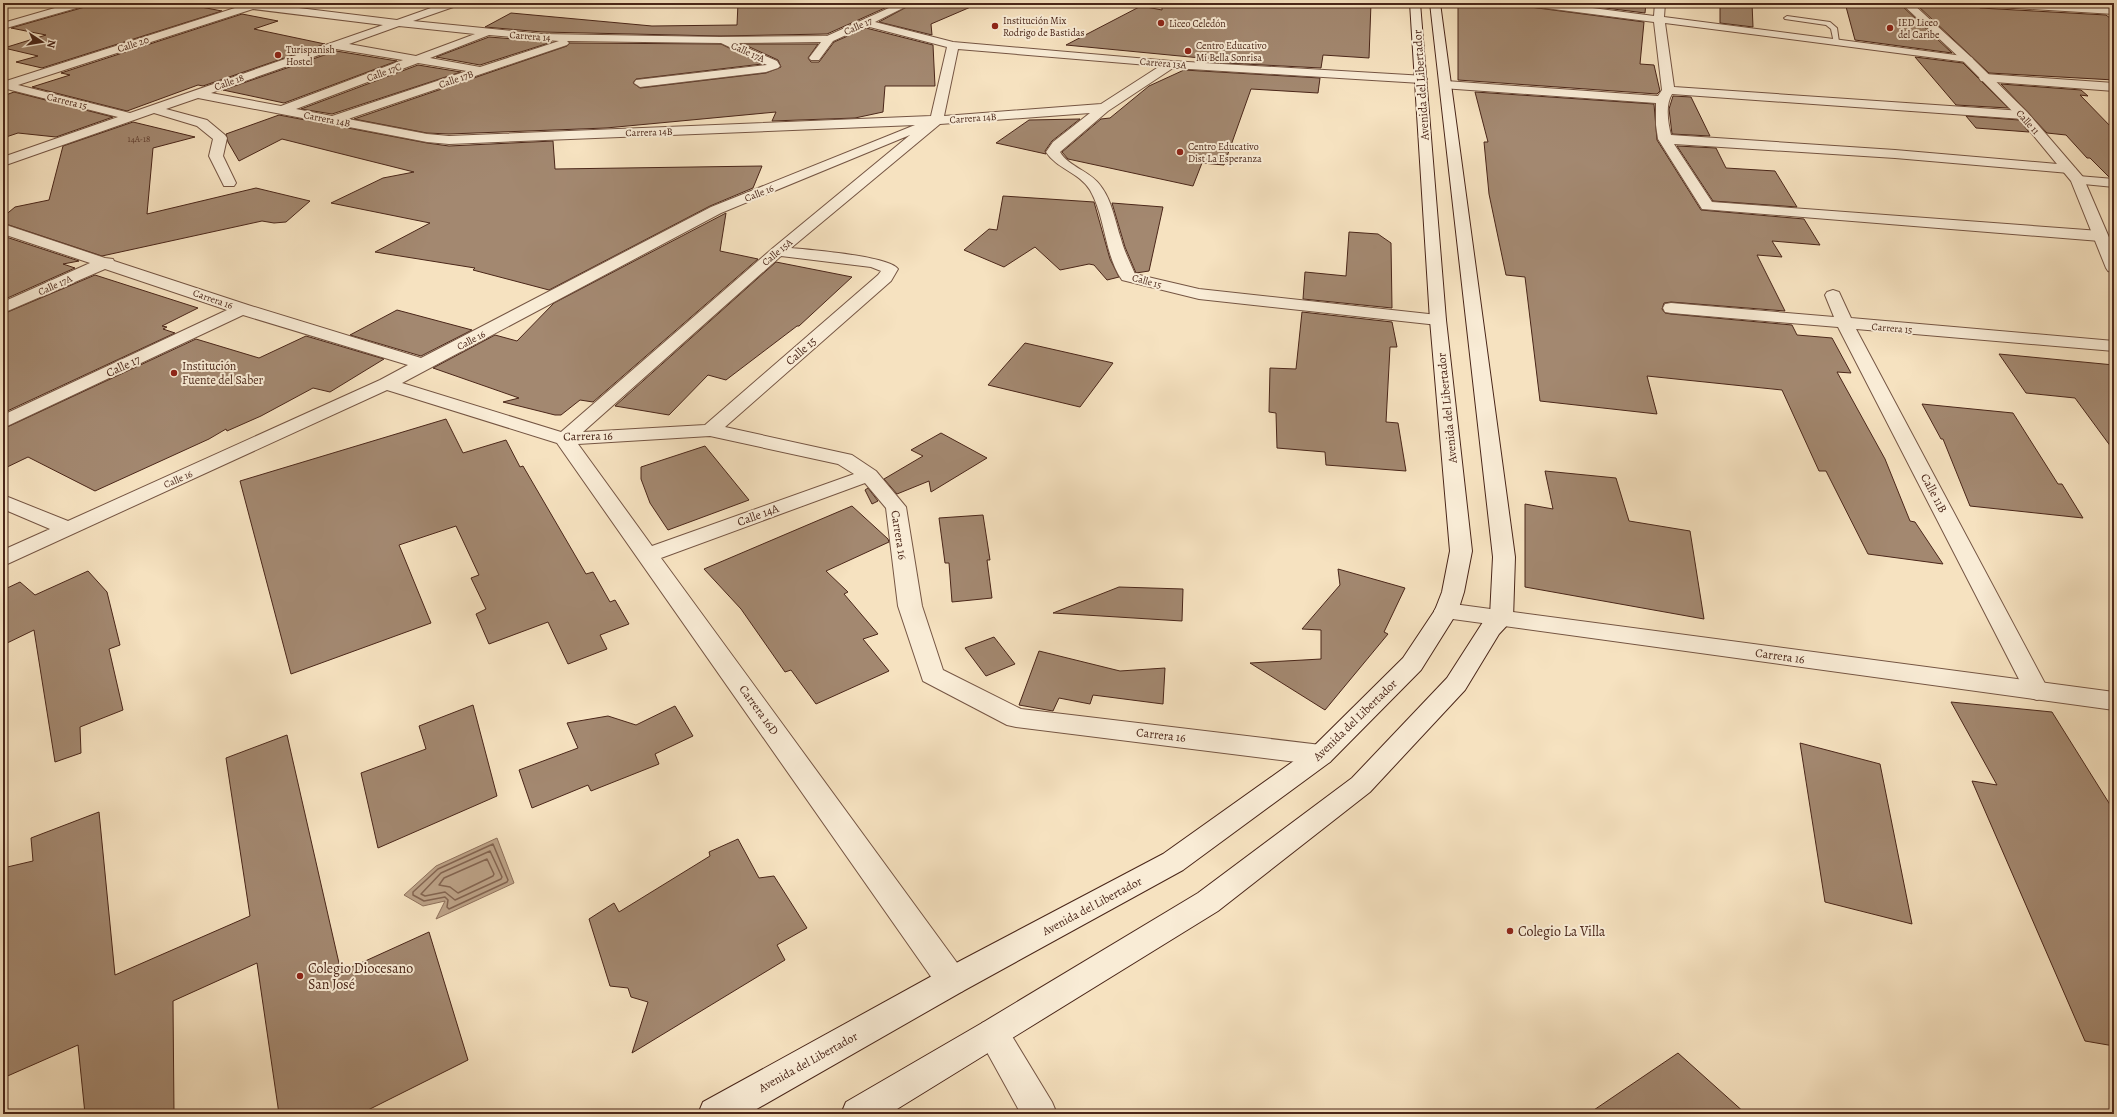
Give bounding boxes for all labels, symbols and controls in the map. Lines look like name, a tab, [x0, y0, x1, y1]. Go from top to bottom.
street label: Calle 17	[842, 14, 875, 38]
place label: Institución Mix Rodrigo de Bastidas	[1003, 14, 1084, 39]
place label: IED Liceo del Caribe	[1898, 16, 1940, 41]
place label: Liceo Celedón	[1169, 17, 1226, 30]
marker: Liceo Celedón	[1156, 18, 1166, 28]
marker: Institución Mix Rodrigo de Bastidas	[990, 21, 1000, 31]
north arrow	[22, 22, 62, 62]
marker: IED Liceo del Caribe	[1885, 23, 1895, 33]
street label: Carrera 14	[509, 28, 552, 44]
street label: Avenida del Libertador	[1409, 29, 1433, 142]
street label: Calle 20	[116, 33, 150, 55]
text: N	[43, 38, 59, 49]
street label: Calle 17A	[729, 39, 767, 65]
place label: Centro Educativo Mi Bella Sonrisa	[1196, 39, 1267, 64]
place label: Turispanish Hostel	[286, 43, 335, 68]
marker: Centro Educativo Mi Bella Sonrisa	[1183, 46, 1193, 56]
marker: Turispanish Hostel	[273, 50, 283, 60]
street label: Carrera 13A	[1139, 54, 1187, 72]
street label: Calle 17C	[365, 60, 403, 84]
street label: Calle 17B	[437, 67, 475, 91]
street label: Calle 18	[212, 71, 246, 93]
street label: Carrera 15	[46, 90, 88, 112]
street label: Calle 11	[2013, 107, 2043, 138]
street label: Carrera 14B	[303, 108, 351, 130]
street label: Carrera 14B	[949, 110, 997, 126]
street label: Carrera 14B	[625, 125, 673, 139]
house number: 14A-18	[128, 133, 150, 145]
place label: Centro Educativo Dist La Esperanza	[1188, 140, 1262, 166]
marker: Centro Educativo Dist La Esperanza	[1175, 147, 1185, 157]
street label: Calle 16	[743, 181, 776, 205]
street label: Calle 15A	[759, 235, 795, 268]
street label: Calle 15	[1131, 271, 1163, 291]
street label: Calle 17A	[36, 272, 74, 298]
street label: Carrera 16	[191, 286, 235, 312]
street label: Carrera 15	[1871, 320, 1913, 336]
street label: Calle 16	[455, 327, 488, 353]
street label: Calle 15	[782, 333, 820, 369]
street label: Calle 17	[103, 351, 143, 381]
street label: Avenida del Libertador	[1433, 352, 1461, 465]
place label: Institución Fuente del Saber	[182, 358, 264, 388]
marker: Institución Fuente del Saber	[169, 368, 179, 378]
street label: Carrera 16	[563, 428, 613, 444]
street label: Calle 16	[162, 467, 195, 491]
street label: Calle 11B	[1917, 471, 1951, 515]
street label: Calle 14A	[735, 500, 782, 530]
street label: Carrera 16	[887, 509, 911, 561]
street label: Carrera 16	[1754, 645, 1806, 667]
street label: Avenida del Libertador	[1309, 675, 1401, 765]
street label: Carrera 16D	[735, 682, 783, 738]
street label: Carrera 16	[1135, 724, 1187, 746]
street label: Avenida del Libertador	[1038, 873, 1145, 940]
place label: Colegio La Villa	[1518, 922, 1606, 941]
marker: Colegio La Villa	[1505, 926, 1515, 936]
place label: Colegio Diocesano San José	[308, 959, 413, 994]
marker: Colegio Diocesano San José	[295, 971, 305, 981]
street label: Avenida del Libertador	[755, 1028, 861, 1096]

